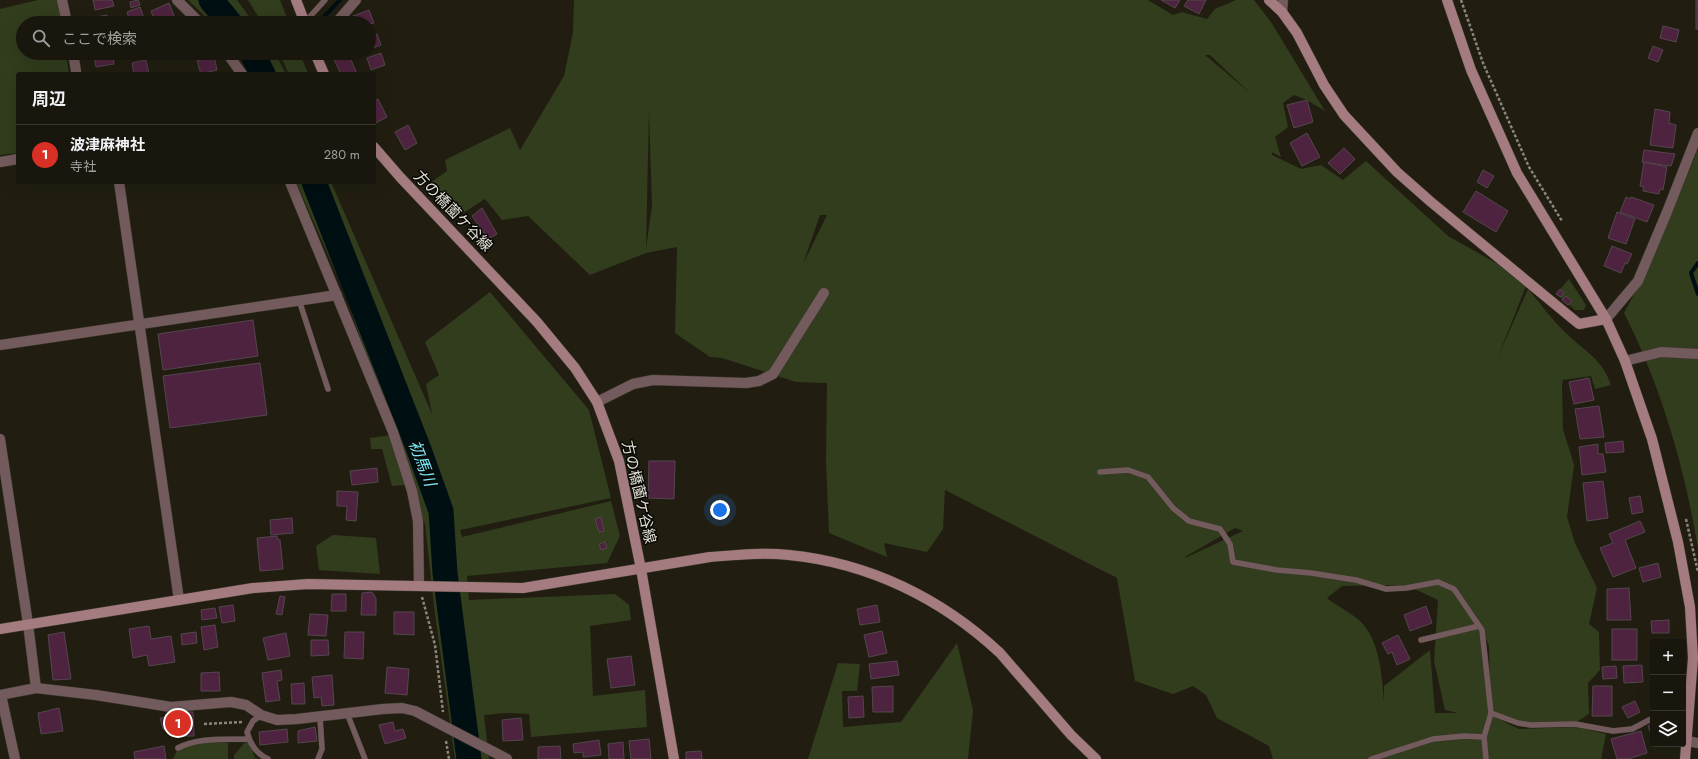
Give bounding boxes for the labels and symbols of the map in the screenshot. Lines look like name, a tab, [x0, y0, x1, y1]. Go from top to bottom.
street label: 方の橋薗ケ谷線	[409, 166, 497, 256]
water label: 初馬川	[403, 437, 443, 492]
street label: 方の橋薗ケ谷線	[616, 438, 662, 546]
your location	[710, 500, 730, 520]
pin: 1	[165, 708, 191, 738]

